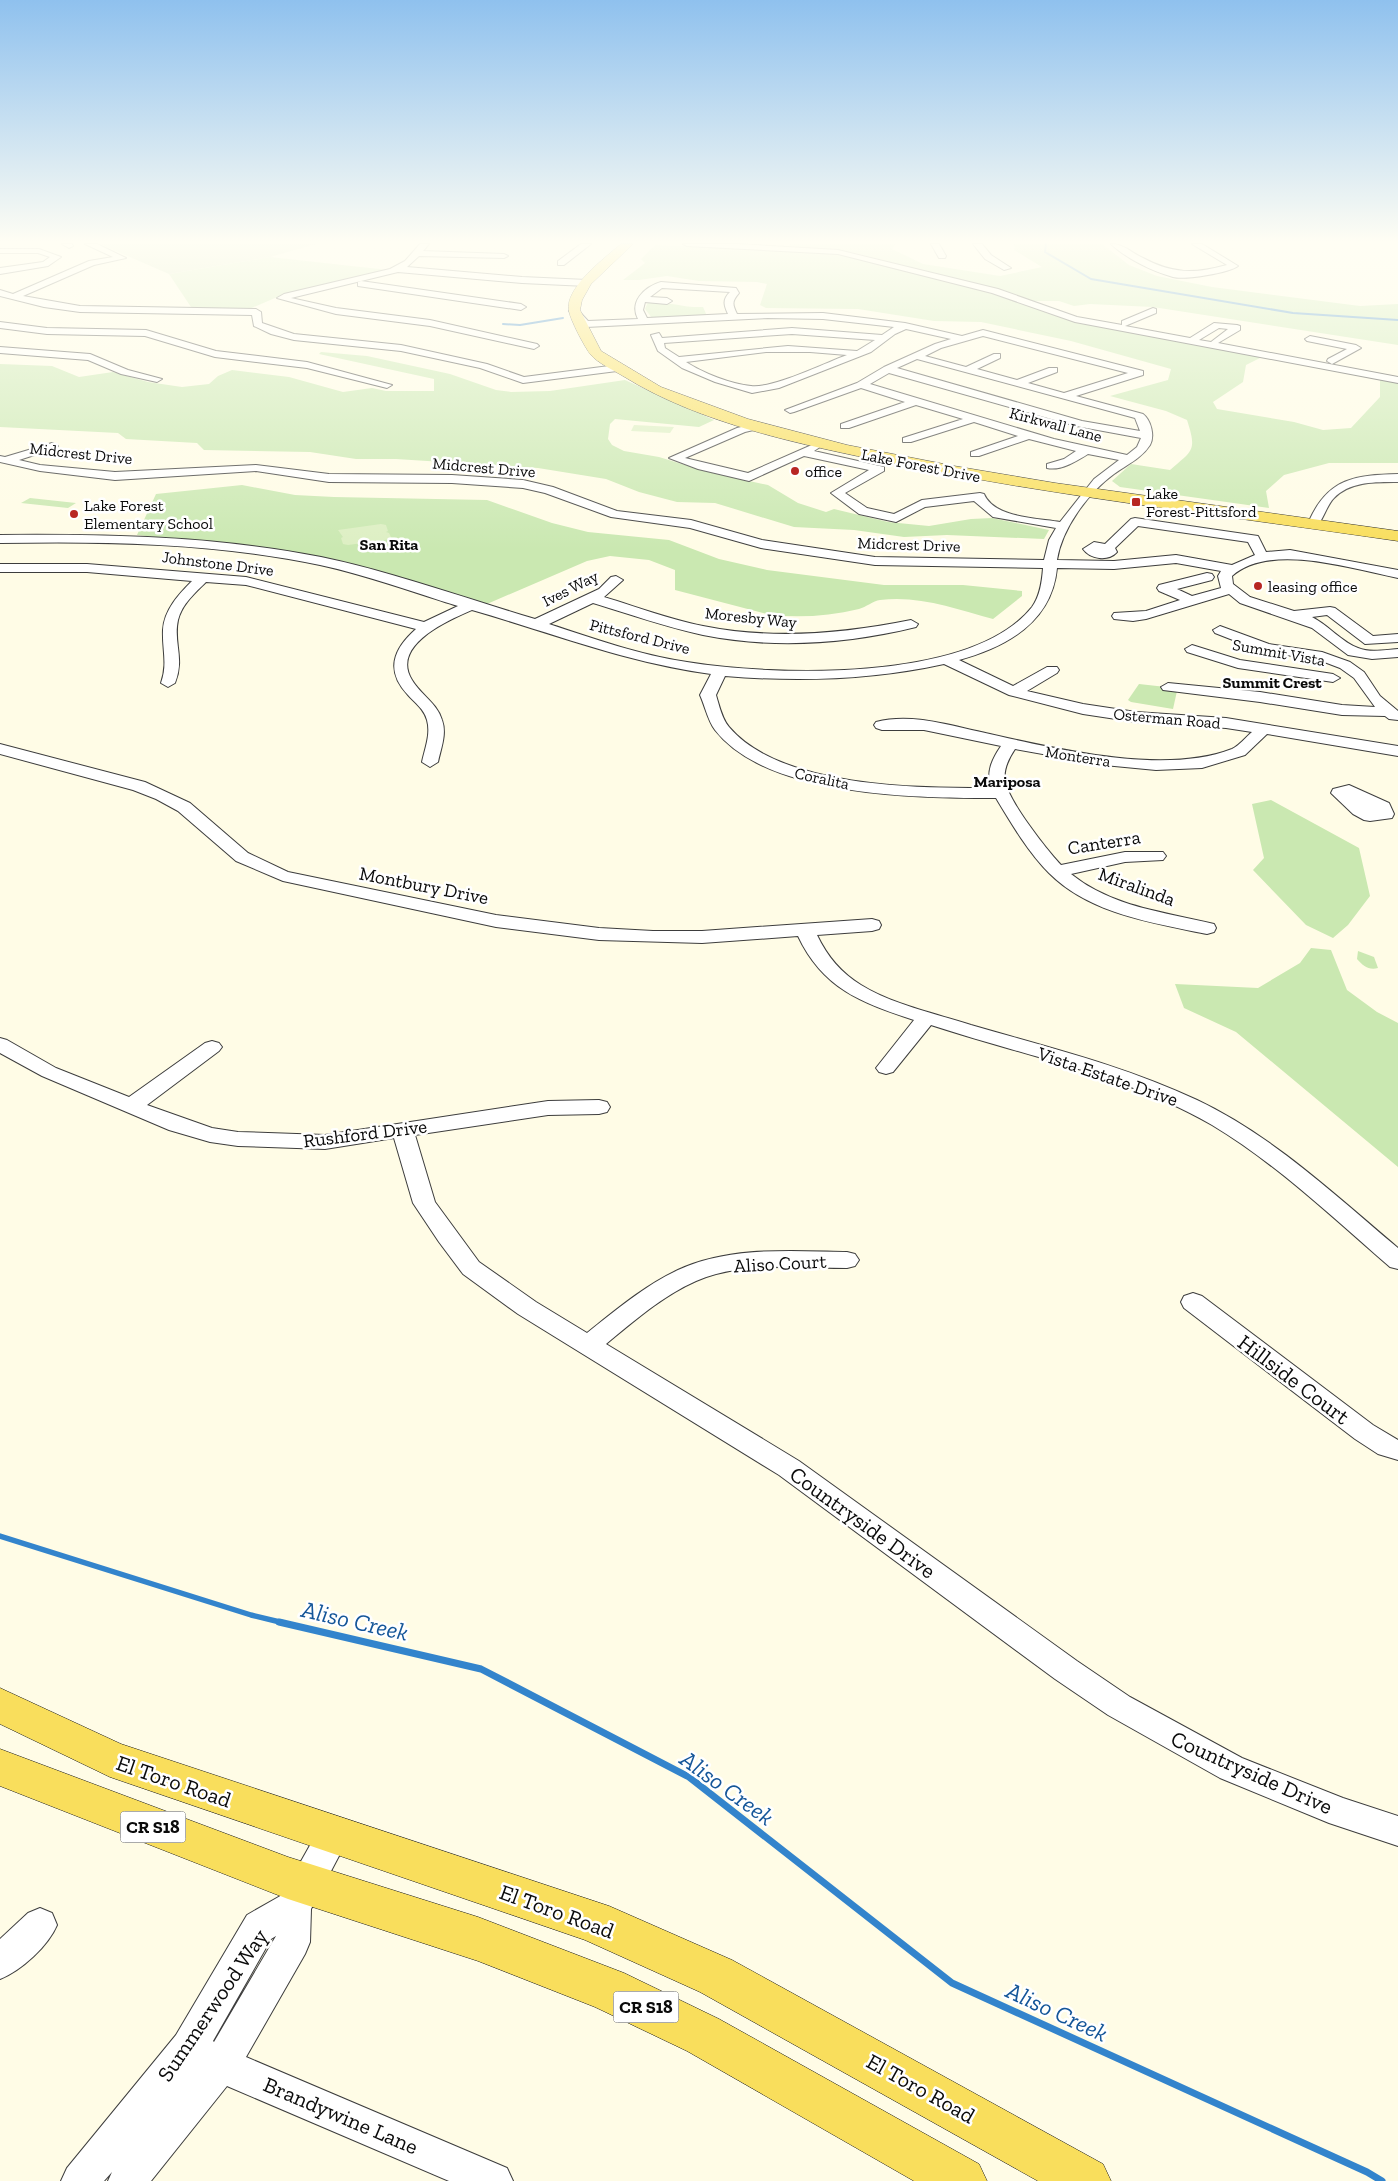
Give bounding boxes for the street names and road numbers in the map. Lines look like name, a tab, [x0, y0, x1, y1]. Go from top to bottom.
street label: Kirkwall Lane	[1008, 403, 1104, 446]
street label: Midcrest Drive	[29, 439, 133, 468]
street label: Lake Forest Drive	[860, 445, 982, 486]
street label: Midcrest Drive	[432, 454, 536, 481]
street label: Midcrest Drive	[857, 533, 961, 556]
street label: Johnstone Drive	[161, 547, 275, 580]
street label: Ives Way	[539, 566, 602, 611]
street label: Moresby Way	[704, 603, 799, 632]
street label: Pittsford Drive	[588, 615, 692, 658]
street label: Summit Vista	[1231, 635, 1327, 670]
street label: Osterman Road	[1113, 704, 1222, 733]
street label: Monterra	[1044, 742, 1112, 771]
street label: Coralita	[793, 763, 851, 794]
street label: Canterra	[1066, 825, 1142, 860]
street label: Montbury Drive	[357, 862, 490, 909]
street label: Miralinda	[1095, 862, 1178, 911]
street label: Vista Estate Drive	[1034, 1041, 1181, 1111]
street label: Rushford Drive	[302, 1114, 428, 1152]
street label: Aliso Court	[733, 1250, 827, 1277]
street label: Hillside Court	[1232, 1329, 1356, 1431]
street label: Countryside Drive	[784, 1460, 941, 1584]
street label: Countryside Drive	[1167, 1725, 1337, 1820]
street label: El Toro Road	[113, 1749, 235, 1814]
road number: CR S18	[120, 1811, 186, 1842]
street label: El Toro Road	[496, 1878, 618, 1945]
street label: Summerwood Way	[151, 1923, 274, 2087]
road number: CR S18	[614, 1991, 678, 2022]
street label: El Toro Road	[862, 2048, 980, 2129]
street label: Brandywine Lane	[259, 2071, 422, 2160]

